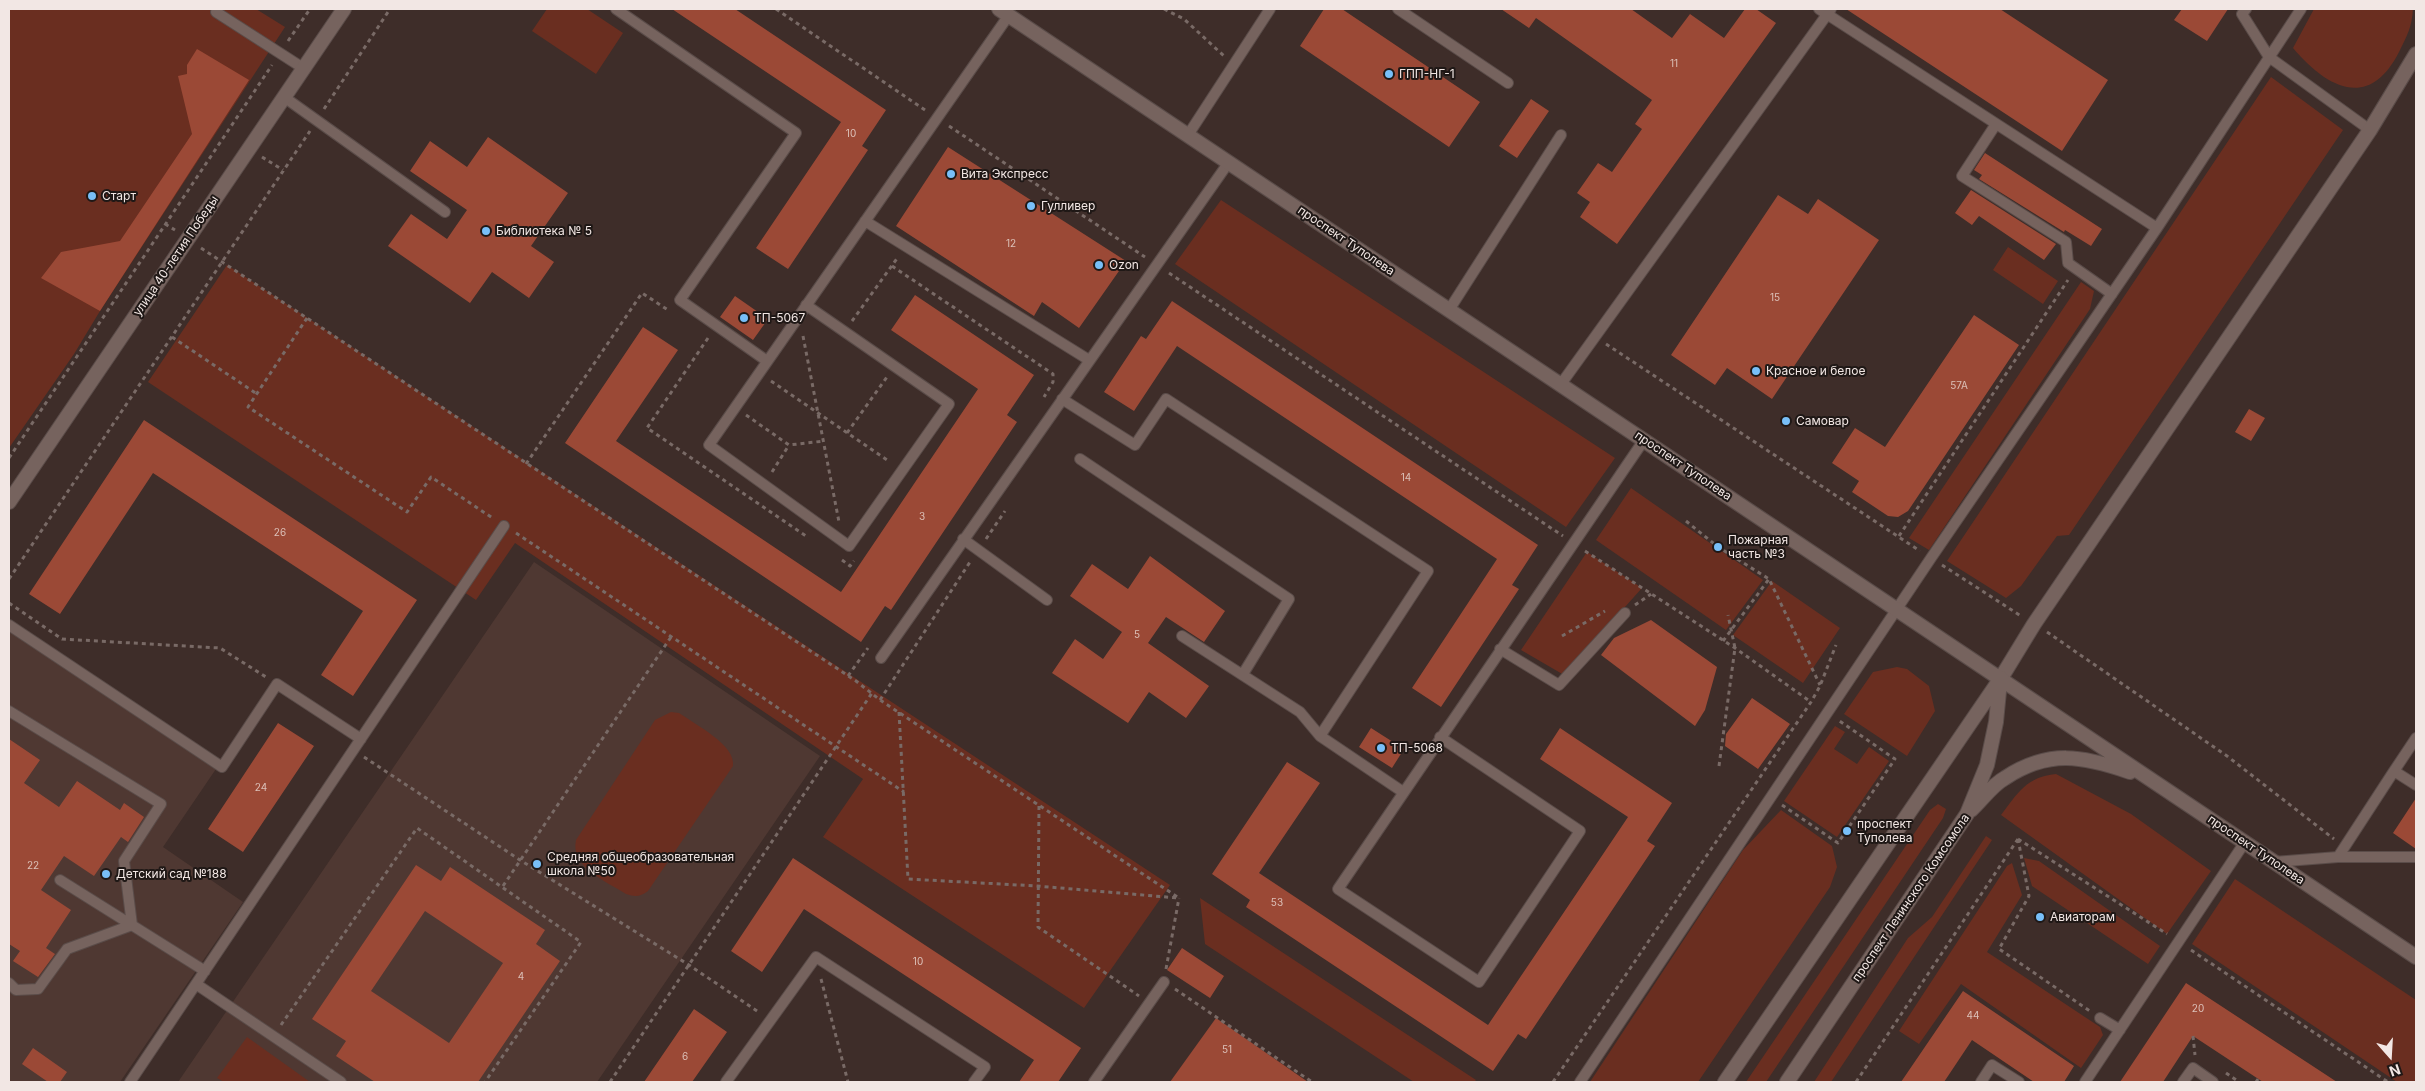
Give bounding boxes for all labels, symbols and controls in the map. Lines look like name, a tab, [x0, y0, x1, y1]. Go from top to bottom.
house number: 11	[1670, 58, 1678, 70]
place label: ГПП-НГ-1	[1399, 67, 1455, 81]
marker: ГПП-НГ-1	[1383, 68, 1395, 80]
house number: 10	[846, 128, 856, 140]
place label: Вита Экспресс	[961, 167, 1049, 181]
marker: Вита Экспресс	[945, 168, 957, 180]
place label: Старт	[102, 189, 136, 203]
marker: Старт	[86, 190, 98, 202]
street label: улица 40-летия Победы	[130, 193, 222, 319]
place label: Гулливер	[1041, 199, 1095, 213]
marker: Гулливер	[1025, 200, 1037, 212]
street label: проспект Туполева	[1295, 203, 1397, 279]
place label: Библиотека № 5	[496, 224, 592, 238]
marker: Библиотека № 5	[480, 225, 492, 237]
house number: 12	[1006, 238, 1016, 250]
place label: Ozon	[1109, 258, 1139, 272]
marker: Ozon	[1093, 259, 1105, 271]
house number: 15	[1770, 292, 1780, 304]
place label: ТП-5067	[754, 311, 805, 325]
marker: ТП-5067	[738, 312, 750, 324]
place label: Красное и белое	[1766, 364, 1865, 378]
marker: Красное и белое	[1750, 365, 1762, 377]
house number: 57А	[1950, 380, 1968, 392]
place label: Самовар	[1796, 414, 1849, 428]
marker: Самовар	[1780, 415, 1792, 427]
street label: проспект Туполева	[1632, 428, 1734, 504]
house number: 14	[1401, 472, 1411, 484]
house number: 3	[919, 511, 925, 523]
house number: 26	[274, 527, 286, 539]
place label: Пожарная часть №3	[1728, 533, 1788, 561]
marker: Пожарная часть №3	[1712, 541, 1724, 553]
house number: 5	[1134, 629, 1140, 641]
place label: ТП-5068	[1391, 741, 1443, 755]
marker: ТП-5068	[1375, 742, 1387, 754]
house number: 24	[255, 782, 267, 794]
street label: проспект Ленинского Комсомола	[1849, 811, 1973, 985]
street label: проспект Туполева	[2205, 812, 2307, 888]
place label: проспект Туполева	[1857, 817, 1912, 845]
marker: проспект Туполева	[1841, 825, 1853, 837]
place label: Средняя общеобразовательная школа №50	[547, 850, 734, 878]
marker: Средняя общеобразовательная школа №50	[531, 858, 543, 870]
house number: 22	[27, 860, 39, 872]
place label: Детский сад №188	[116, 867, 227, 881]
marker: Детский сад №188	[100, 868, 112, 880]
house number: 53	[1271, 897, 1283, 909]
place label: Авиаторам	[2050, 910, 2115, 924]
marker: Авиаторам	[2034, 911, 2046, 923]
house number: 10	[913, 956, 923, 968]
house number: 4	[518, 971, 524, 983]
house number: 20	[2192, 1003, 2204, 1015]
house number: 44	[1967, 1010, 1979, 1022]
north arrow	[2365, 1031, 2415, 1081]
house number: 51	[1222, 1044, 1232, 1056]
house number: 6	[682, 1051, 688, 1063]
text: N	[2387, 1061, 2403, 1080]

